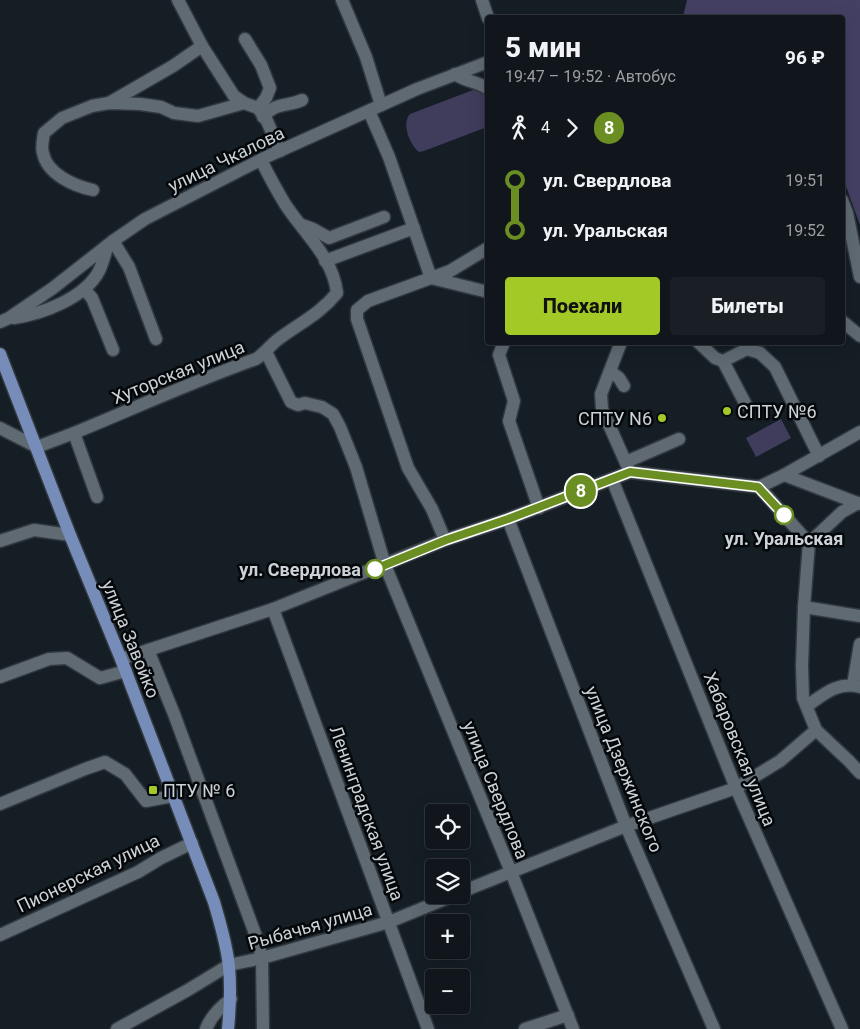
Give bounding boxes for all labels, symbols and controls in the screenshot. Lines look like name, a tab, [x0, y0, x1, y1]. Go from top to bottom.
text: 5 мин	[505, 31, 581, 64]
text: 96 ₽	[785, 46, 825, 69]
text: 19:47 – 19:52 · Автобус	[505, 67, 676, 86]
icon: walk	[505, 114, 533, 142]
icon: forward	[558, 114, 586, 142]
text: 8	[604, 117, 614, 138]
text: 4	[541, 118, 550, 137]
street label: улица Чкалова	[165, 122, 287, 196]
text: ул. Свердлова	[543, 169, 672, 192]
text: 19:51	[785, 171, 825, 190]
text: ул. Уральская	[543, 219, 668, 242]
text: 19:52	[785, 221, 825, 240]
button: Поехали	[505, 277, 660, 335]
button: Билеты	[670, 277, 825, 335]
street label: Хуторская улица	[109, 336, 247, 408]
place label: СПТУ №6	[737, 401, 817, 422]
marker: СПТУ №6	[721, 405, 733, 417]
place label: СПТУ N6	[578, 408, 652, 429]
marker: СПТУ N6	[656, 412, 668, 424]
line badge: 8	[565, 475, 597, 507]
text: 8	[576, 480, 586, 501]
marker: ул. Уральская	[774, 505, 794, 525]
place label: ул. Уральская	[725, 528, 843, 549]
place label: ул. Свердлова	[239, 559, 361, 580]
marker: ул. Свердлова	[365, 559, 385, 579]
street label: улица Завойко	[98, 577, 164, 701]
street label: Хабаровская улица	[700, 669, 780, 829]
street label: улица Дзержинского	[581, 683, 667, 855]
street label: улица Свердлова	[459, 718, 533, 862]
street label: Ленинградская улица	[326, 723, 408, 903]
place label: ПТУ № 6	[163, 780, 235, 801]
marker: ПТУ № 6	[147, 784, 159, 796]
map controls	[425, 804, 470, 1014]
button: locate	[425, 804, 470, 849]
street label: Пионерская улица	[13, 829, 163, 917]
button: layers	[425, 859, 470, 904]
street label: Рыбачья улица	[245, 898, 375, 954]
button: +	[425, 914, 470, 959]
button: −	[425, 969, 470, 1014]

